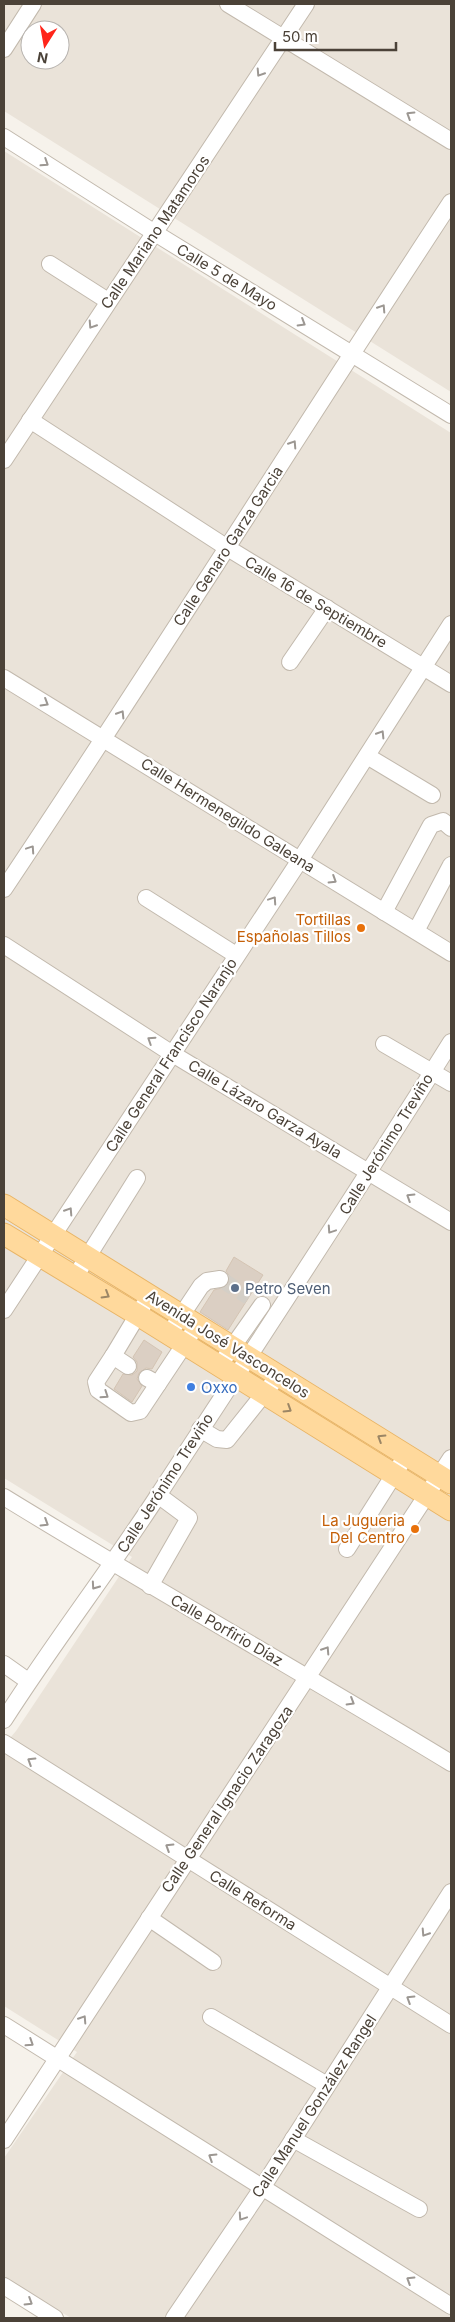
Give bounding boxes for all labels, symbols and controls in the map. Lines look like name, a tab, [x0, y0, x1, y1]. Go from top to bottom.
north arrow	[20, 20, 70, 70]
scale bar	[275, 20, 396, 52]
text: 50 m	[282, 27, 318, 46]
text: N	[36, 49, 49, 68]
one-way arrow	[257, 68, 266, 77]
one-way arrow	[406, 112, 415, 121]
street label: Calle Mariano Matamoros	[96, 151, 214, 313]
one-way arrow	[39, 157, 48, 167]
street label: Calle 5 de Mayo	[173, 240, 281, 314]
one-way arrow	[376, 304, 385, 313]
one-way arrow	[296, 316, 305, 326]
one-way arrow	[89, 319, 98, 329]
one-way arrow	[287, 440, 296, 449]
street label: Calle Genaro Garza Garcia	[169, 462, 287, 630]
street label: Calle 16 de Septiembre	[241, 552, 391, 652]
one-way arrow	[40, 697, 49, 707]
one-way arrow	[115, 710, 124, 719]
one-way arrow	[374, 730, 384, 739]
street label: Calle Hermenegildo Galeana	[137, 754, 319, 876]
one-way arrow	[25, 845, 34, 855]
one-way arrow	[327, 874, 336, 884]
one-way arrow	[267, 896, 276, 905]
place label: Tortillas Españolas Tillos	[237, 910, 351, 946]
marker: Tortillas Españolas Tillos	[355, 922, 367, 934]
street label: Calle General Francisco Naranjo	[101, 954, 241, 1156]
one-way arrow	[148, 1037, 157, 1046]
street label: Calle Lázaro Garza Ayala	[185, 1055, 345, 1163]
street label: Calle Jerónimo Treviño	[335, 1070, 437, 1218]
one-way arrow	[406, 1194, 415, 1203]
one-way arrow	[63, 1207, 72, 1217]
one-way arrow	[328, 1225, 337, 1234]
place label: Petro Seven	[245, 1279, 331, 1298]
marker: Petro Seven	[229, 1282, 241, 1294]
street label: Avenida José Vasconcelos	[143, 1286, 313, 1402]
one-way arrow	[100, 1289, 109, 1299]
place label: Oxxo	[201, 1378, 238, 1397]
marker: Oxxo	[185, 1381, 197, 1393]
one-way arrow	[100, 1389, 109, 1398]
one-way arrow	[282, 1403, 291, 1413]
street label: Calle Jerónimo Treviño	[113, 1410, 217, 1556]
one-way arrow	[377, 1435, 386, 1444]
place label: La Jugueria Del Centro	[322, 1511, 405, 1547]
one-way arrow	[40, 1516, 49, 1526]
marker: La Jugueria Del Centro	[409, 1523, 421, 1535]
one-way arrow	[92, 1581, 101, 1590]
street label: Calle Porfirio Díaz	[167, 1590, 287, 1670]
one-way arrow	[320, 1646, 330, 1655]
one-way arrow	[346, 1696, 355, 1706]
street label: Calle General Ignacio Zaragoza	[157, 1702, 297, 1896]
one-way arrow	[28, 1757, 37, 1767]
one-way arrow	[165, 1844, 174, 1853]
street label: Calle Reforma	[206, 1866, 300, 1934]
one-way arrow	[422, 1928, 431, 1937]
one-way arrow	[406, 1996, 416, 2005]
street label: Calle Manuel González Rangel	[248, 2011, 380, 2201]
one-way arrow	[77, 2015, 86, 2025]
one-way arrow	[25, 2036, 34, 2046]
one-way arrow	[209, 2154, 218, 2164]
one-way arrow	[239, 2211, 248, 2221]
one-way arrow	[406, 2277, 415, 2286]
one-way arrow	[24, 2296, 33, 2306]

